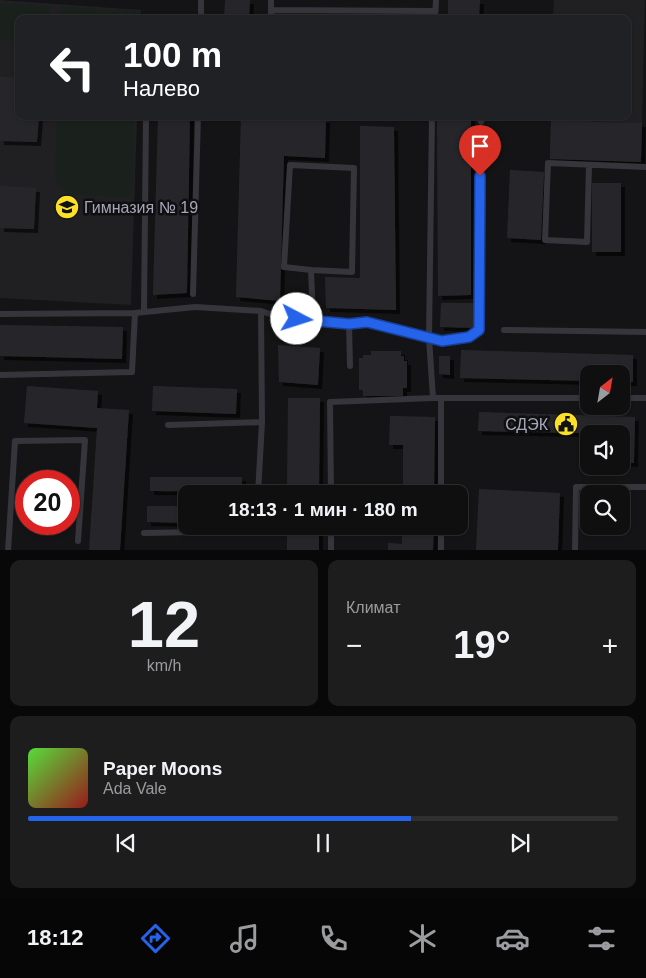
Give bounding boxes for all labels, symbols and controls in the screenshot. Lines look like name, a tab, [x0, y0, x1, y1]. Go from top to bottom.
icon: left	[40, 35, 105, 100]
text: 100 m	[123, 35, 222, 74]
text: Налево	[123, 76, 200, 101]
pin	[459, 125, 501, 176]
icon: arrive	[466, 132, 494, 160]
school or university icon: Гимназия № 19	[54, 194, 80, 220]
place label: Гимназия № 19	[84, 199, 198, 216]
position arrow	[270, 292, 322, 344]
north arrow	[580, 365, 630, 415]
map controls	[580, 365, 630, 535]
public building icon: СДЭК	[553, 411, 579, 437]
place label: СДЭК	[505, 416, 549, 433]
button: sound	[580, 425, 630, 475]
speed limit sign: 20	[15, 470, 80, 535]
button: search	[580, 485, 630, 535]
text: 18:13 · 1 мин · 180 m	[228, 499, 418, 520]
text: 12	[128, 588, 200, 661]
text: Климат	[346, 599, 400, 616]
text: 19°	[453, 624, 511, 666]
text: −	[346, 630, 362, 661]
text: +	[602, 630, 618, 661]
text: km/h	[147, 657, 181, 674]
text: Paper Moons	[103, 758, 222, 779]
text: Ada Vale	[103, 780, 167, 797]
icon: previous	[112, 829, 140, 857]
icon: pause	[309, 829, 337, 857]
icon: next	[506, 829, 534, 857]
icon: directions	[138, 921, 173, 956]
icon: music	[227, 921, 262, 956]
icon: phone	[316, 921, 351, 956]
icon: climate	[405, 921, 440, 956]
icon: car	[495, 921, 530, 956]
icon: filters	[584, 921, 619, 956]
text: 18:12	[27, 925, 83, 950]

